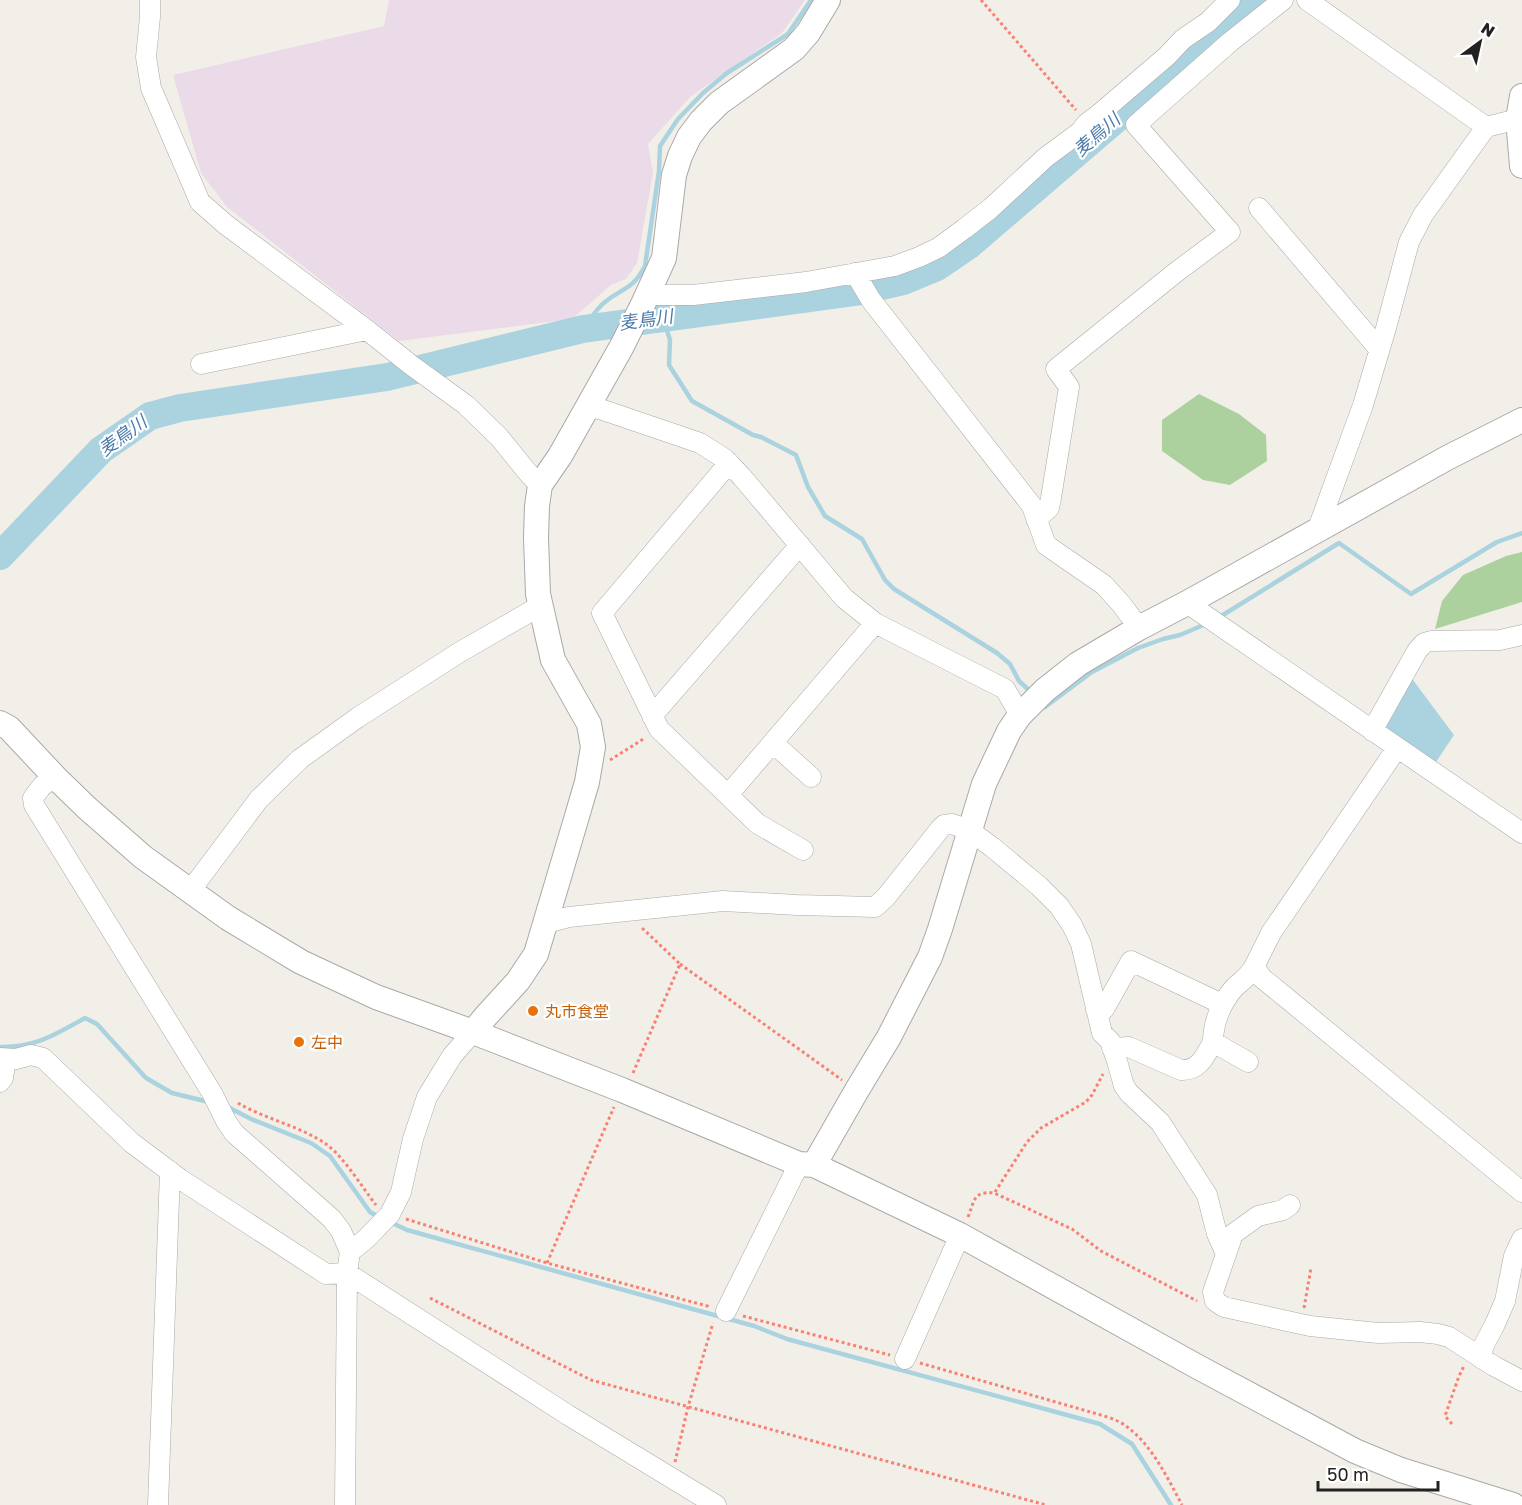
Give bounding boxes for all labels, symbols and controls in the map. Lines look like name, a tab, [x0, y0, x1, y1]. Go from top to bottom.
north arrow	[1450, 12, 1510, 72]
text: N	[1478, 18, 1499, 41]
water label: 麦鳥川	[1069, 107, 1125, 160]
water label: 麦鳥川	[618, 304, 676, 334]
water label: 麦鳥川	[94, 409, 152, 460]
place label: 丸市食堂	[545, 1001, 609, 1021]
marker: 丸市食堂	[526, 1004, 540, 1018]
place label: 左中	[311, 1032, 343, 1052]
marker: 左中	[292, 1035, 306, 1049]
scale bar	[1318, 1454, 1438, 1492]
text: 50 m	[1327, 1463, 1369, 1485]

